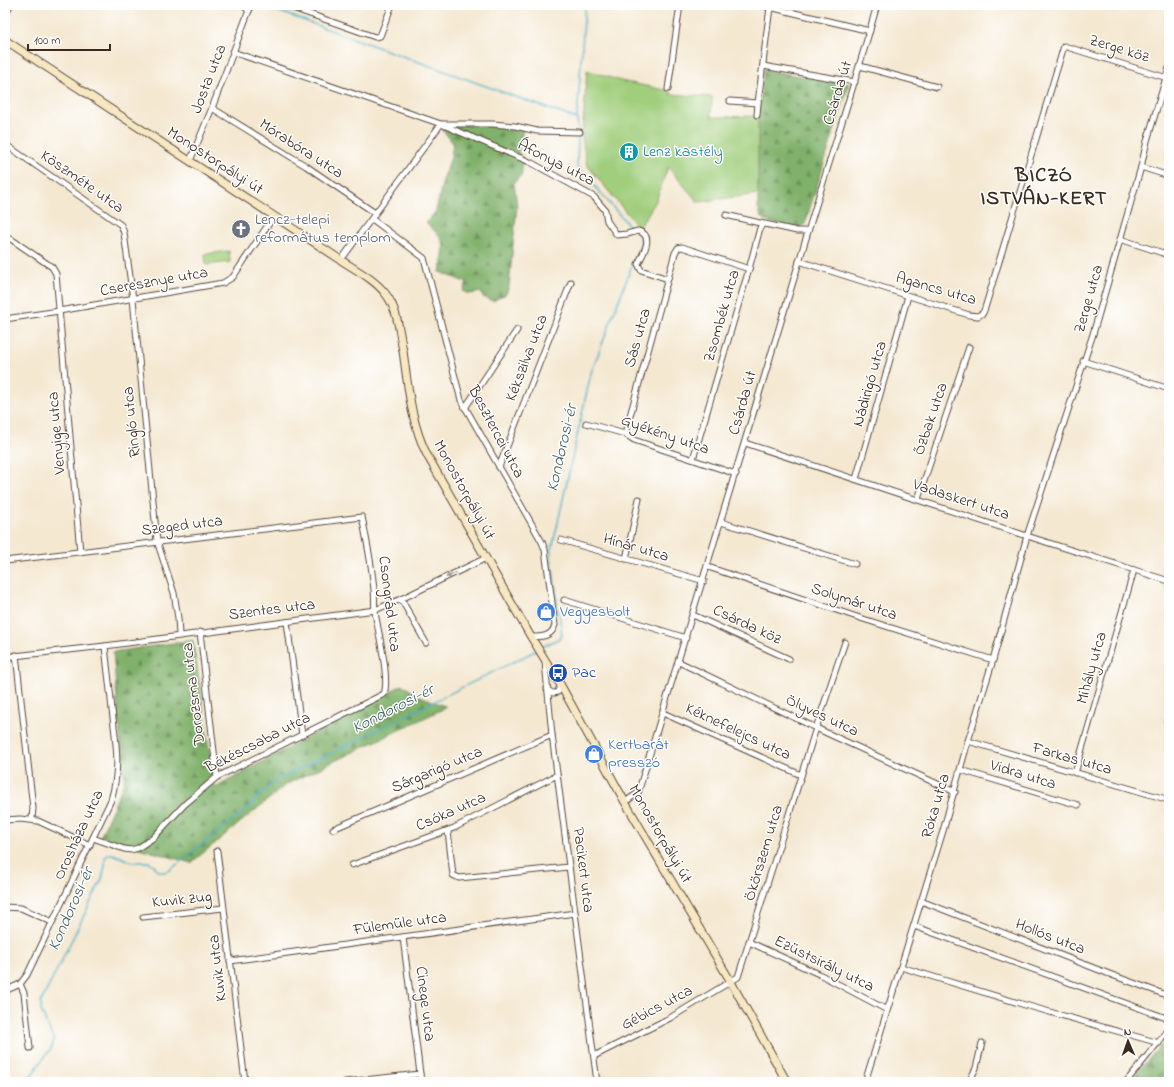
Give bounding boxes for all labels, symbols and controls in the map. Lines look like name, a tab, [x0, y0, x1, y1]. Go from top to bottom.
scale bar	[28, 26, 110, 52]
street label: Zerge köz	[1086, 29, 1152, 70]
text: 100 m	[34, 32, 61, 50]
street label: Josta utca	[185, 41, 233, 117]
street label: Csárda út	[817, 57, 859, 128]
street label: Mórabóra utca	[254, 113, 348, 185]
street label: Monostorpályi út	[162, 121, 269, 202]
street label: Áfonya utca	[513, 133, 599, 193]
place label: Lenz kastély	[643, 140, 723, 164]
building icon: Lenz kastély	[618, 141, 640, 163]
street label: Köszméte utca	[35, 144, 129, 220]
district label: BICZÓ ISTVÁN-KERT	[980, 162, 1108, 214]
place label: Lencz-telepi református templom	[255, 208, 391, 250]
church icon: Lencz-telepi református templom	[230, 218, 252, 240]
street label: Cseresznye utca	[98, 261, 210, 303]
street label: Zerge utca	[1068, 262, 1110, 336]
street label: Agancs utca	[893, 266, 979, 312]
street label: Zsombék utca	[697, 267, 747, 365]
street label: Sás utca	[618, 305, 658, 371]
street label: Kékszilva utca	[499, 311, 555, 405]
street label: Nádirigó utca	[846, 338, 894, 430]
street label: Csárda út	[722, 367, 764, 438]
street label: Őzbak utca	[907, 379, 955, 459]
street label: Besztercei utca	[461, 381, 530, 483]
street label: Ringló utca	[116, 385, 148, 459]
street label: Venyige utca	[41, 391, 73, 476]
water label: Kondorosi-ér	[540, 399, 585, 494]
street label: Gyékény utca	[618, 409, 712, 461]
street label: Monostorpályi út	[427, 436, 502, 545]
street label: Vadaskert utca	[908, 473, 1013, 527]
street label: Szeged utca	[140, 509, 224, 543]
street label: Hínár utca	[600, 527, 672, 569]
street label: Csongrád utca	[371, 555, 407, 653]
one-way arrow	[445, 572, 456, 578]
street label: Solymár utca	[808, 577, 900, 627]
street label: Szentes utca	[227, 593, 317, 627]
street label: Csárda köz	[709, 599, 786, 652]
place label: Vegyesbolt	[559, 600, 631, 624]
shop icon: Vegyesbolt	[535, 601, 557, 623]
street label: Mihály utca	[1070, 629, 1114, 707]
street label: Dorozsma utca	[176, 641, 212, 748]
place label: Pac	[572, 661, 597, 685]
bus stop icon: Pac	[547, 662, 569, 684]
water label: Kondorosi-ér	[348, 676, 441, 740]
street label: Ölyves utca	[781, 689, 863, 743]
street label: Kéknefelejcs utca	[681, 697, 795, 767]
street label: Békéscsaba utca	[200, 706, 315, 780]
place label: Kertbarát presszó	[608, 733, 669, 775]
street label: Farkas utca	[1028, 736, 1115, 782]
street label: Sárgarigó utca	[388, 740, 486, 800]
shop icon: Kertbarát presszó	[583, 743, 605, 765]
street label: Vidra utca	[986, 753, 1059, 796]
street label: Róka utca	[915, 771, 957, 841]
street label: Monostorpályi út	[622, 780, 698, 889]
street label: Orosháza utca	[48, 786, 110, 884]
street label: Csóka utca	[412, 786, 490, 838]
street label: Ökörszem utca	[738, 802, 790, 904]
street label: Pacikert utca	[566, 826, 600, 914]
water label: Kondorosi-ér	[41, 861, 102, 955]
street label: Kuvik zug	[151, 885, 213, 915]
street label: Fülemüle utca	[351, 906, 448, 943]
street label: Hollós utca	[1012, 913, 1088, 961]
street label: Ezüstsirály utca	[770, 929, 878, 999]
street label: Kuvik utca	[202, 933, 234, 1003]
street label: Cinege utca	[409, 965, 441, 1043]
street label: Gébics utca	[617, 979, 697, 1037]
north arrow	[1108, 1021, 1148, 1061]
text: N	[1124, 1024, 1132, 1040]

